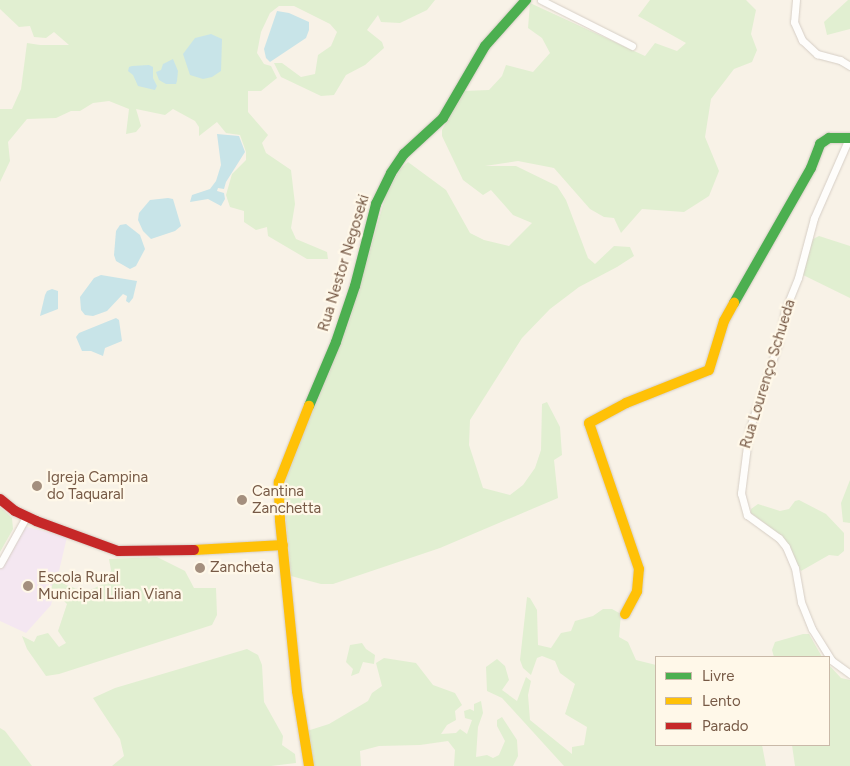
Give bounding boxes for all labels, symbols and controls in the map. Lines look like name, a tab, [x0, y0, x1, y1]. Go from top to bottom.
street label: Rua Nestor Negoseki	[315, 192, 373, 334]
street label: Rua Lourenço Schueda	[737, 297, 799, 451]
place label: Igreja Campina do Taquaral	[47, 468, 148, 503]
marker: Igreja Campina do Taquaral	[31, 480, 43, 492]
place label: Cantina Zanchetta	[252, 482, 321, 517]
marker: Cantina Zanchetta	[236, 494, 248, 506]
place label: Zancheta	[210, 559, 274, 577]
marker: Zancheta	[194, 562, 206, 574]
place label: Escola Rural Municipal Lilian Viana	[38, 568, 181, 603]
marker: Escola Rural Municipal Lilian Viana	[22, 580, 34, 592]
legend	[655, 656, 830, 746]
text: Livre	[702, 667, 734, 685]
text: Lento	[702, 692, 741, 710]
text: Parado	[702, 717, 748, 735]

